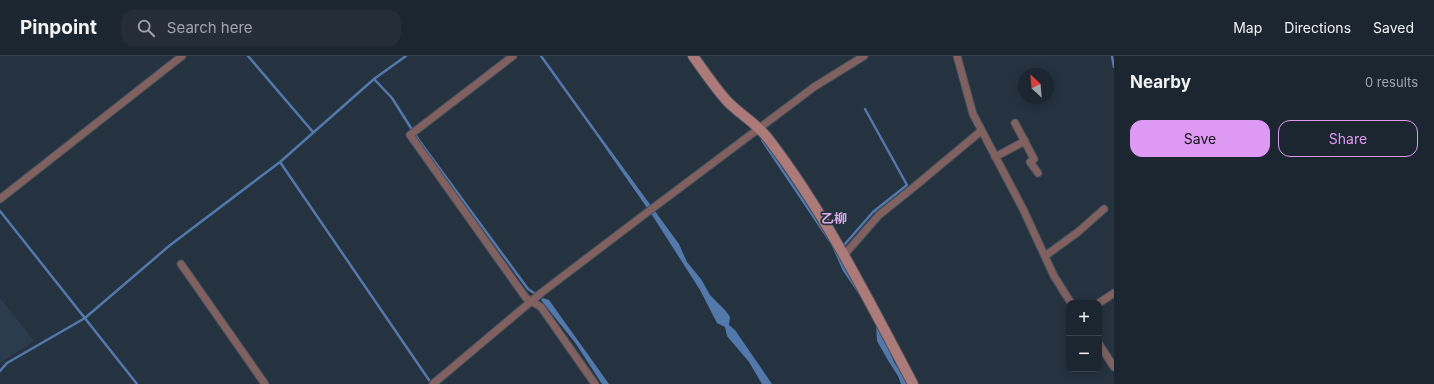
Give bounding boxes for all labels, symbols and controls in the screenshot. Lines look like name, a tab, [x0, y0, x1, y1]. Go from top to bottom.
search box	[121, 10, 401, 46]
text: Pinpoint	[20, 16, 97, 39]
icon: search	[135, 17, 157, 39]
text: Search here	[167, 18, 253, 37]
text: Map	[1233, 19, 1262, 36]
text: Directions	[1284, 19, 1351, 36]
text: Saved	[1373, 19, 1414, 36]
north arrow	[1018, 68, 1054, 104]
text: Nearby	[1130, 72, 1191, 92]
text: 0 results	[1365, 74, 1418, 90]
button: Save	[1130, 120, 1270, 157]
button: Share	[1278, 120, 1418, 157]
district label: 乙柳	[821, 210, 847, 226]
map controls	[1066, 300, 1102, 372]
button: +	[1066, 300, 1102, 336]
button: −	[1066, 336, 1102, 372]

